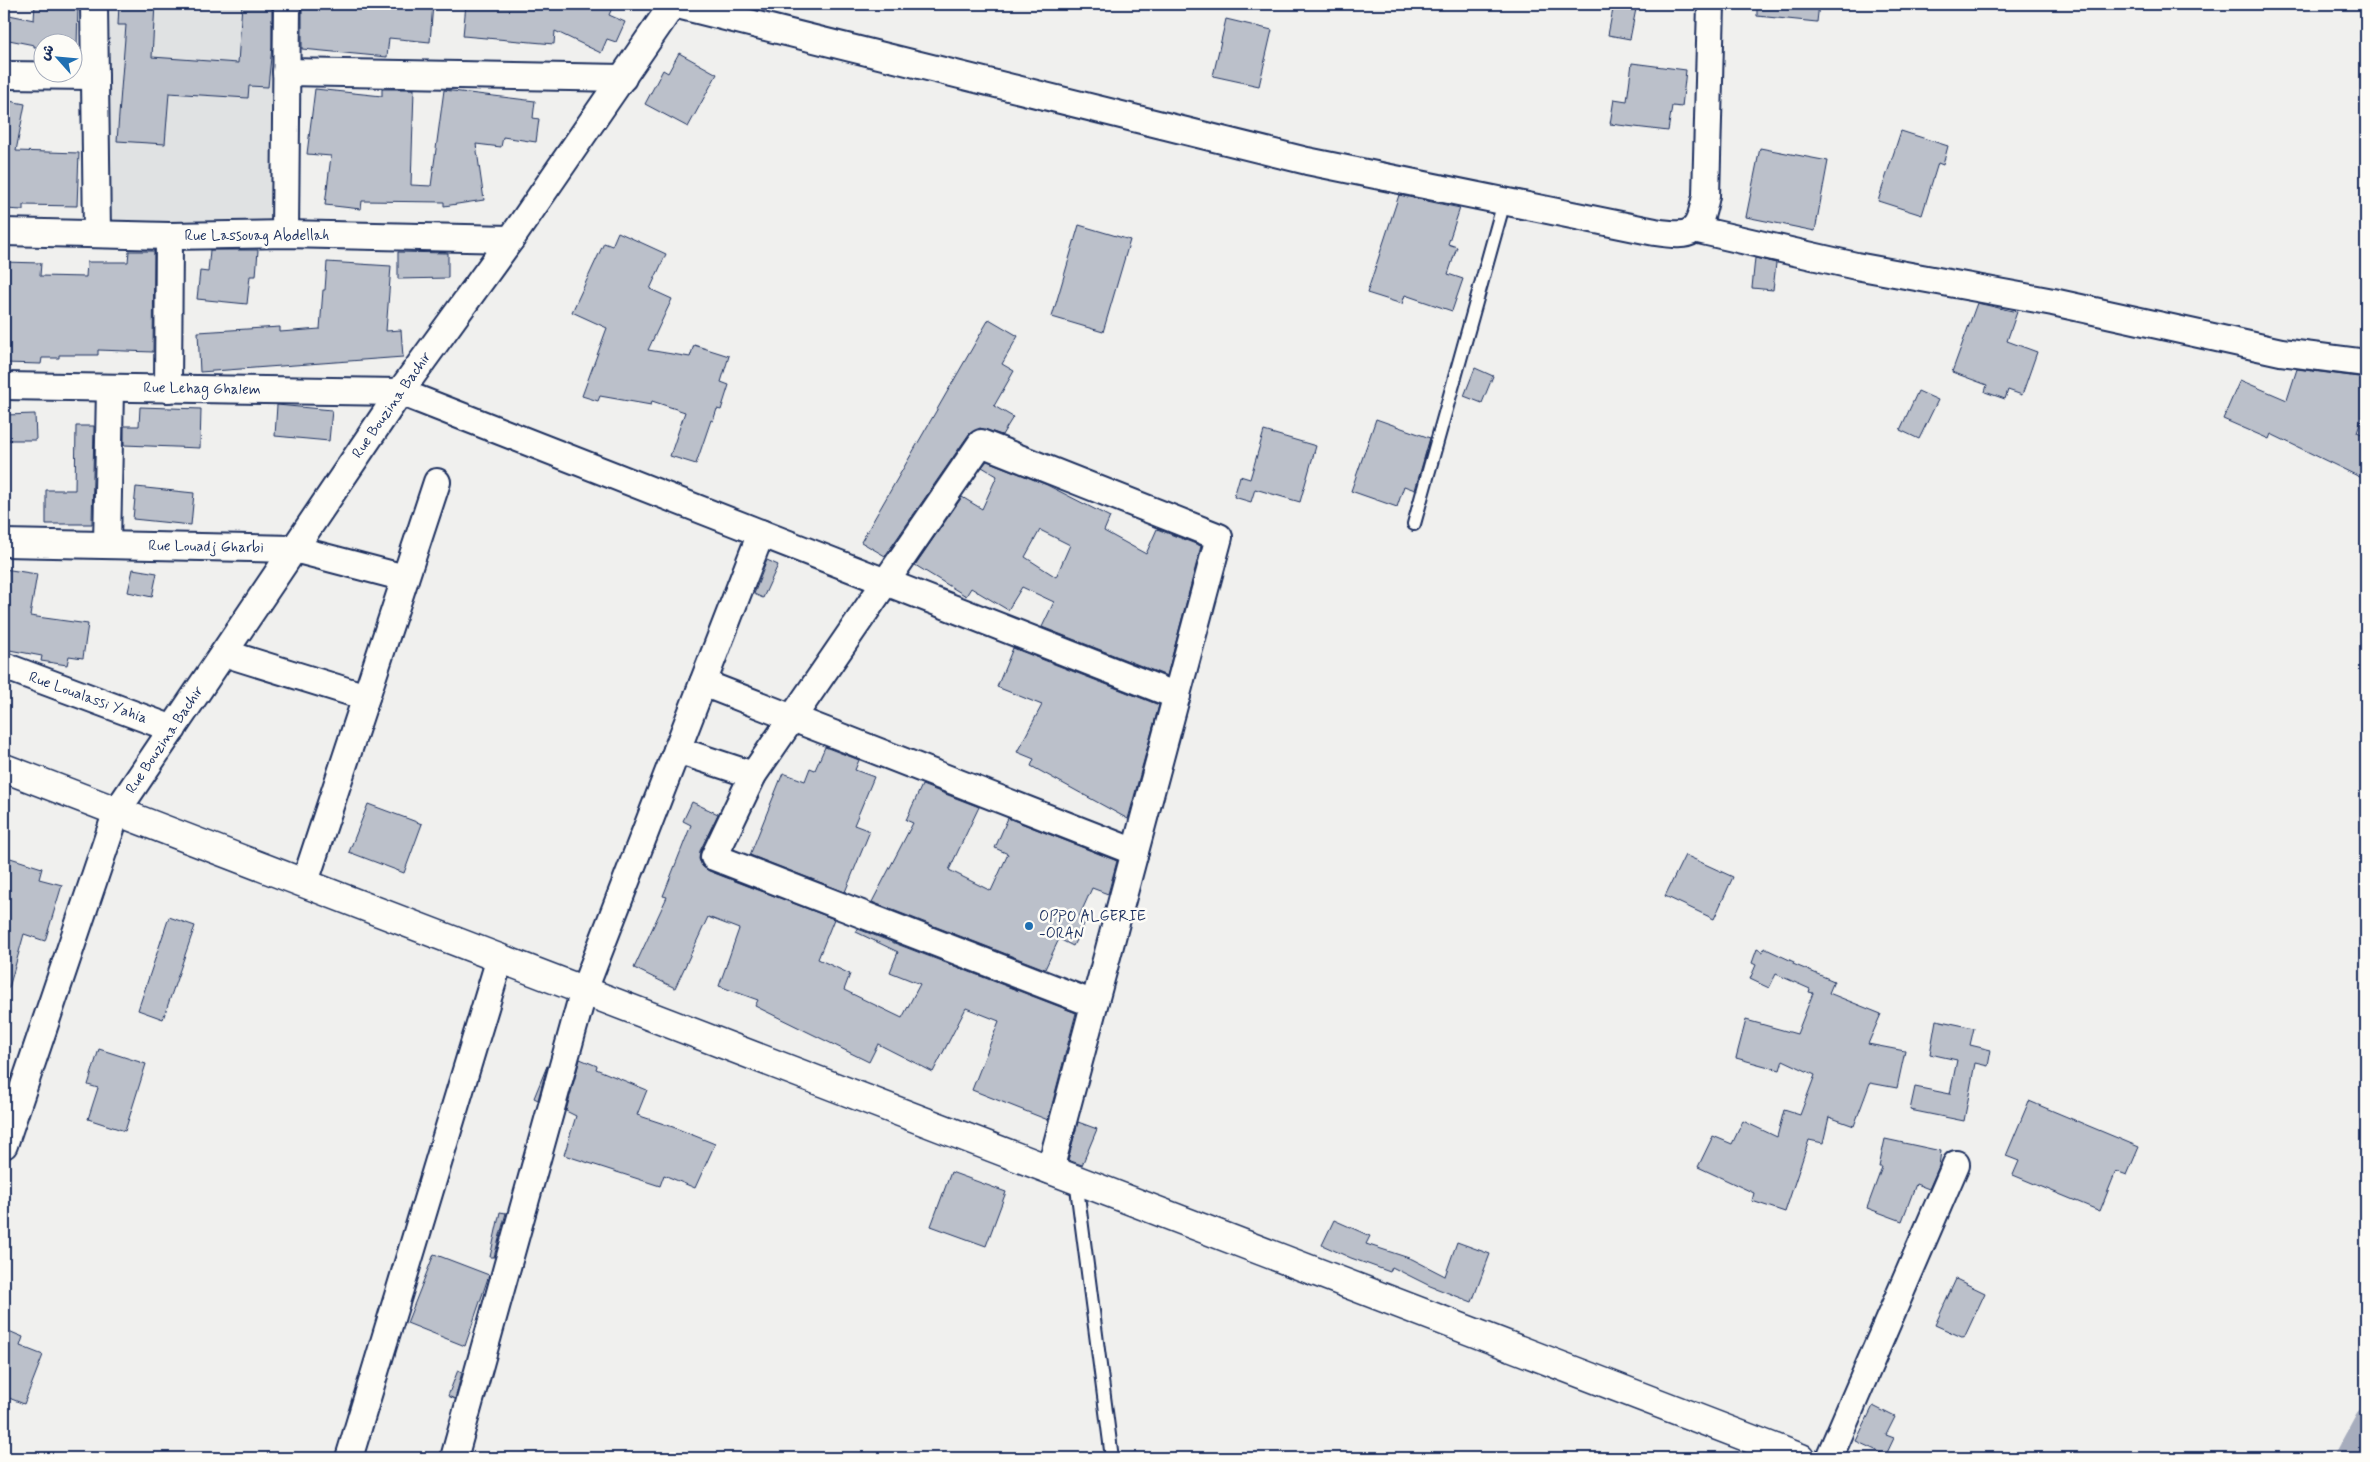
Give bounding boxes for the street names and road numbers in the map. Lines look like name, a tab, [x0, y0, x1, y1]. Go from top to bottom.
street label: Rue Lassouag Abdellah	[185, 226, 330, 246]
street label: Rue Bouzina Bachir	[348, 348, 436, 462]
street label: Rue Lehag Ghalem	[143, 378, 261, 401]
street label: Rue Louadj Gharbi	[148, 536, 264, 558]
street label: Rue Loualassi Yahia	[26, 667, 150, 729]
street label: Rue Bouzina Bachir	[121, 682, 209, 798]

